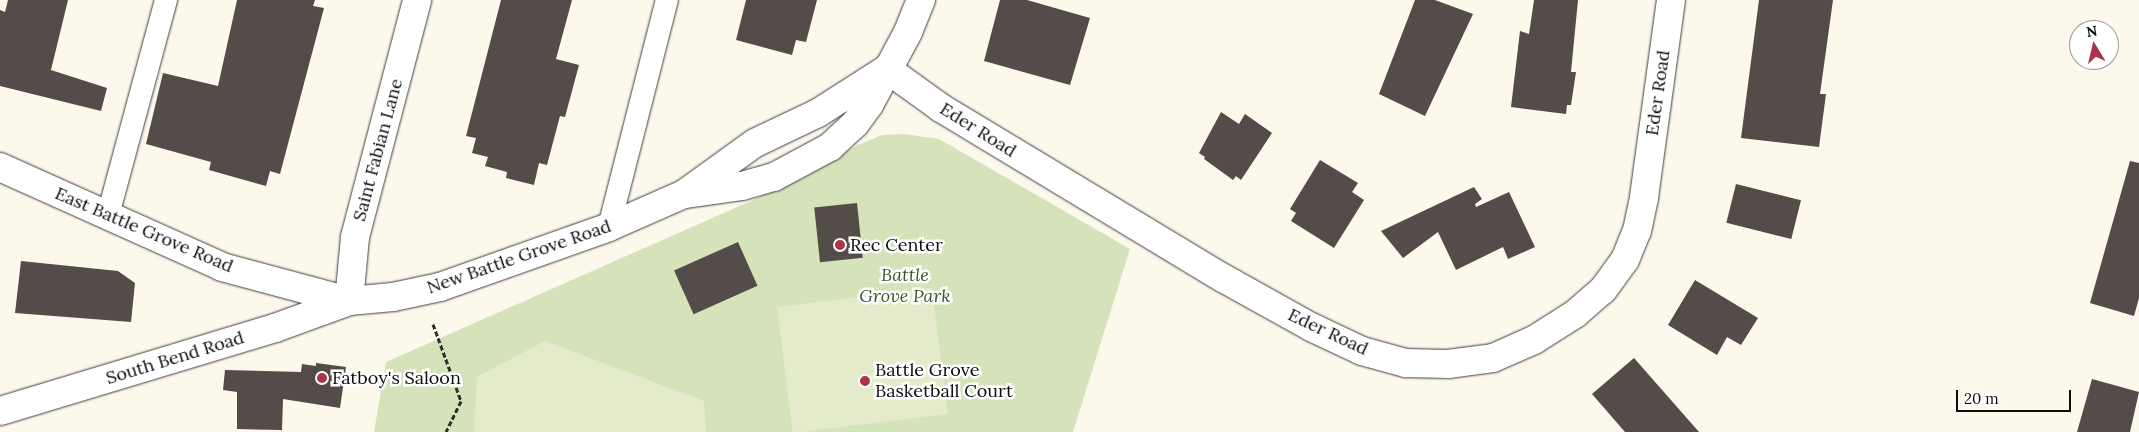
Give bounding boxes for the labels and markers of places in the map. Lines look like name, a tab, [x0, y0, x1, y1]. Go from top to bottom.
place label: Rec Center	[850, 234, 943, 256]
marker: Rec Center	[834, 239, 846, 251]
place label: Battle Grove Basketball Court	[875, 360, 1013, 402]
place label: Fatboy's Saloon	[332, 367, 461, 389]
marker: Fatboy's Saloon	[316, 372, 328, 384]
marker: Battle Grove Basketball Court	[859, 375, 871, 387]

